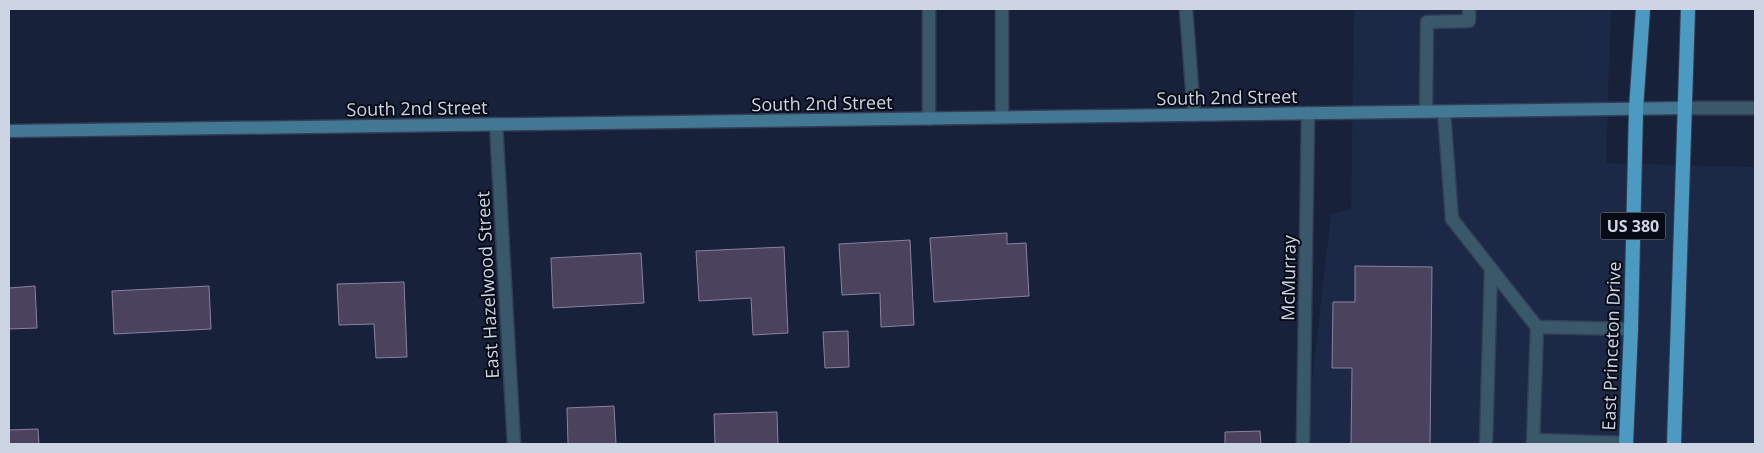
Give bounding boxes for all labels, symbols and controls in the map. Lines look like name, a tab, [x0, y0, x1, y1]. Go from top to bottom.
street label: South 2nd Street	[1156, 84, 1298, 110]
street label: South 2nd Street	[751, 90, 893, 116]
street label: South 2nd Street	[346, 95, 488, 121]
street label: East Hazelwood Street	[470, 191, 504, 379]
road number: US 380	[1600, 212, 1666, 240]
street label: McMurray	[1275, 234, 1301, 321]
street label: East Princeton Drive	[1596, 261, 1626, 431]

